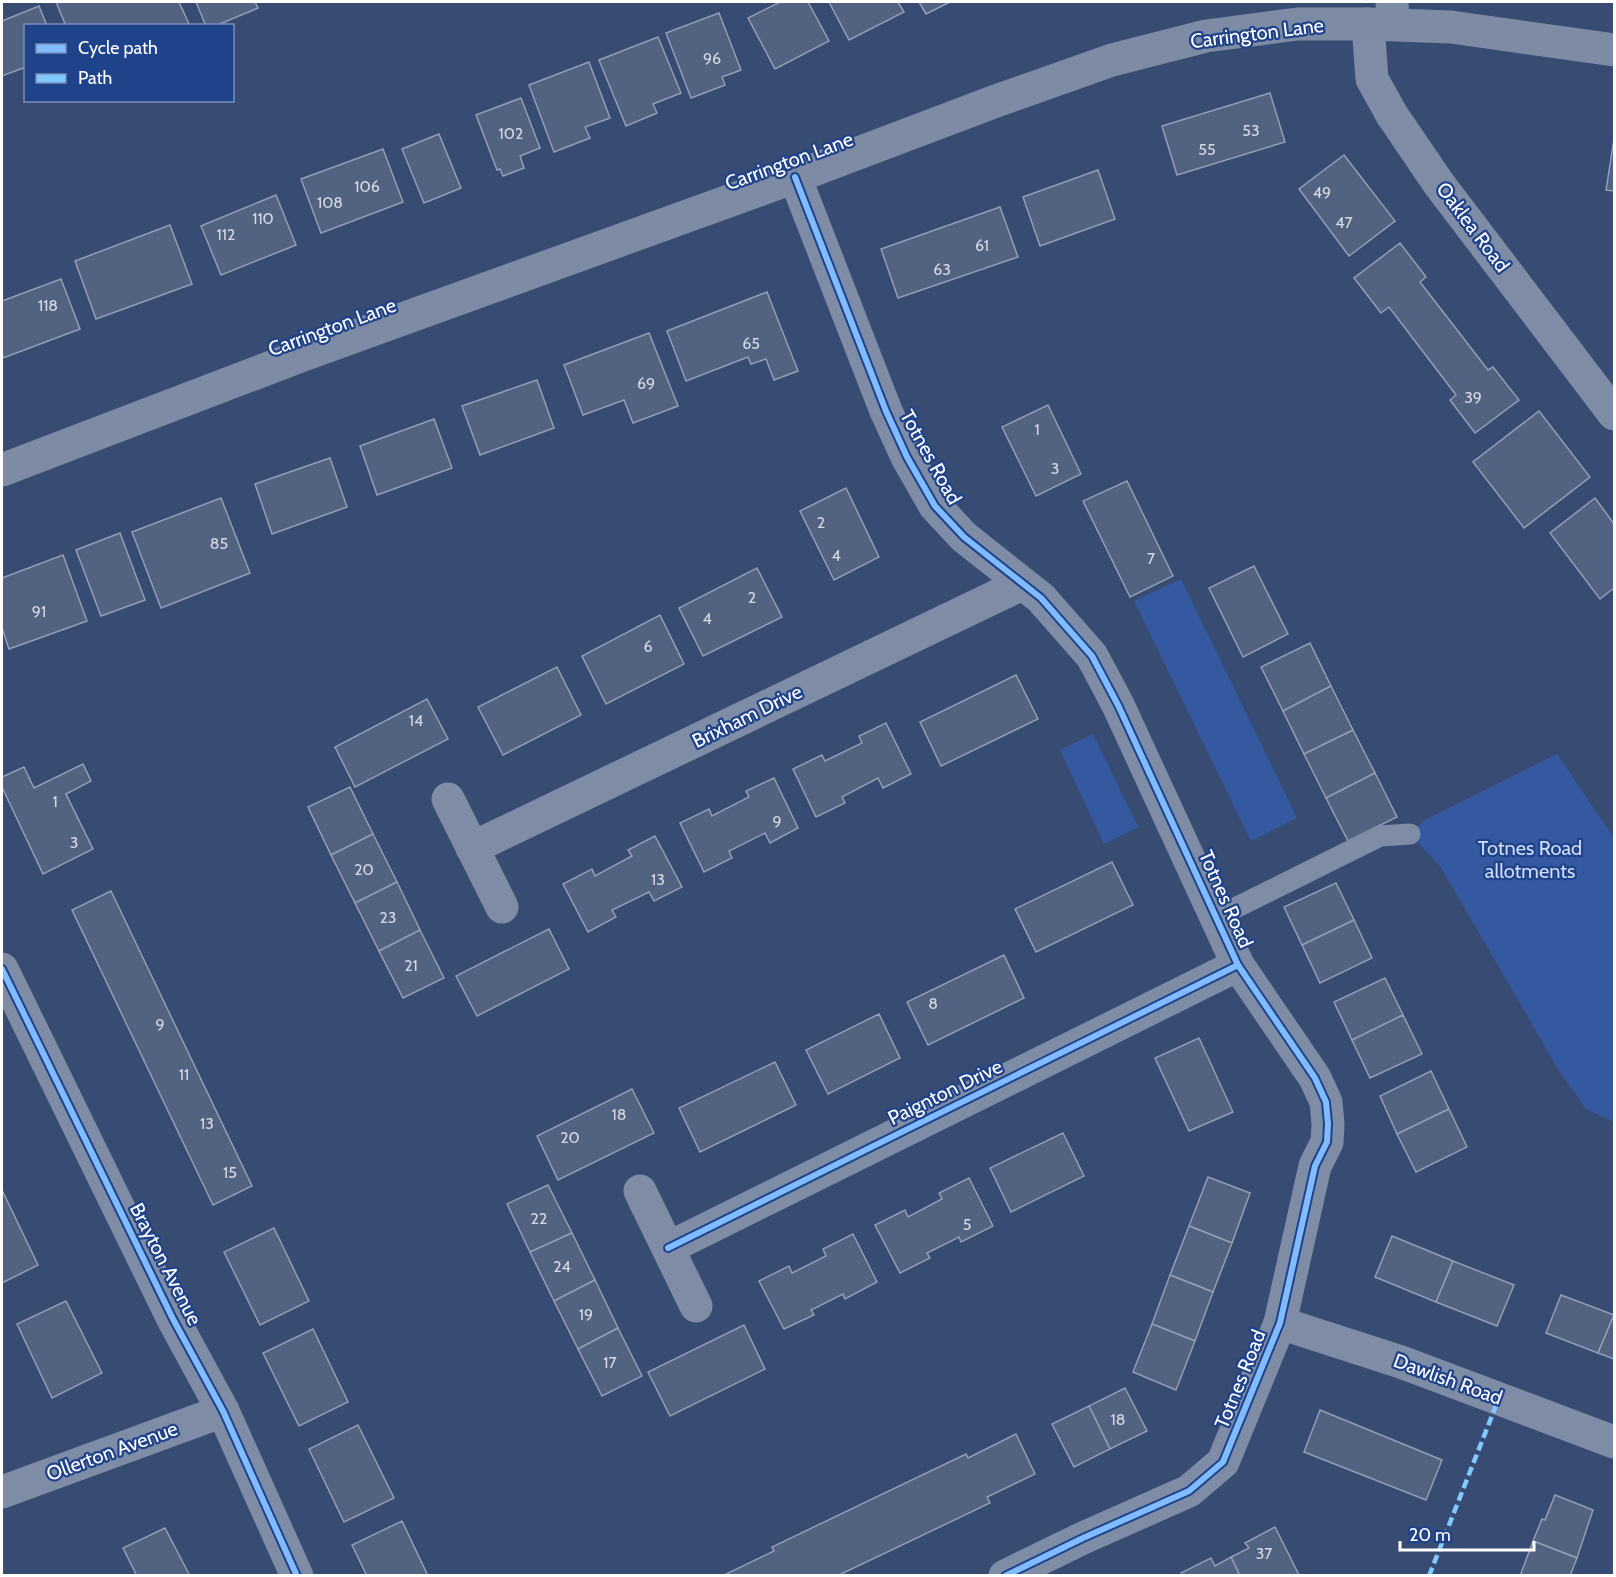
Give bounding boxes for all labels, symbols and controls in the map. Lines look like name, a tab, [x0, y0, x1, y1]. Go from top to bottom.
street label: Carrington Lane	[1189, 13, 1325, 53]
legend	[24, 24, 234, 102]
text: Cycle path	[78, 37, 158, 59]
house number: 96	[703, 49, 721, 68]
text: Path	[78, 67, 112, 89]
house number: 53	[1242, 121, 1260, 140]
house number: 102	[499, 124, 523, 143]
street label: Carrington Lane	[722, 127, 856, 195]
house number: 55	[1198, 140, 1216, 159]
house number: 106	[354, 177, 380, 196]
street label: Oaklea Road	[1431, 177, 1515, 277]
house number: 49	[1313, 183, 1331, 202]
house number: 108	[317, 193, 343, 212]
house number: 110	[252, 209, 274, 228]
house number: 47	[1335, 213, 1353, 232]
house number: 112	[217, 225, 235, 244]
house number: 61	[975, 236, 989, 255]
house number: 63	[933, 260, 951, 279]
street label: Carrington Lane	[265, 293, 399, 361]
house number: 118	[38, 296, 58, 315]
house number: 65	[742, 334, 760, 353]
house number: 69	[637, 374, 655, 393]
house number: 39	[1464, 388, 1482, 407]
street label: Totnes Road	[895, 406, 967, 508]
house number: 1	[1034, 420, 1040, 439]
house number: 3	[1051, 459, 1059, 478]
house number: 2	[817, 513, 825, 532]
house number: 85	[210, 534, 228, 553]
house number: 4	[831, 546, 841, 565]
house number: 7	[1147, 549, 1155, 568]
house number: 2	[748, 588, 756, 607]
house number: 91	[32, 602, 46, 621]
house number: 4	[702, 609, 712, 628]
house number: 6	[643, 637, 653, 656]
street label: Brixham Drive	[688, 679, 806, 753]
house number: 14	[409, 711, 423, 730]
house number: 1	[52, 792, 58, 811]
house number: 9	[772, 812, 782, 831]
house number: 3	[70, 833, 78, 852]
park label: Totnes Road allotments	[1478, 836, 1582, 883]
street label: Totnes Road	[1194, 846, 1258, 952]
house number: 20	[354, 860, 374, 879]
house number: 13	[651, 870, 665, 889]
house number: 23	[379, 908, 397, 927]
house number: 21	[404, 956, 418, 975]
house number: 8	[928, 994, 938, 1013]
house number: 9	[155, 1015, 165, 1034]
street label: Paignton Drive	[884, 1054, 1006, 1130]
house number: 11	[179, 1065, 189, 1084]
house number: 18	[612, 1105, 626, 1124]
house number: 13	[200, 1114, 214, 1133]
house number: 20	[560, 1128, 580, 1147]
house number: 15	[223, 1163, 237, 1182]
street label: Brayton Avenue	[125, 1199, 207, 1329]
house number: 22	[531, 1209, 547, 1228]
house number: 5	[963, 1215, 971, 1234]
house number: 24	[553, 1257, 571, 1276]
house number: 19	[579, 1305, 593, 1324]
street label: Totnes Road	[1209, 1326, 1271, 1432]
street label: Dawlish Road	[1390, 1348, 1506, 1410]
house number: 17	[603, 1353, 617, 1372]
house number: 18	[1111, 1410, 1125, 1429]
street label: Ollerton Avenue	[43, 1416, 181, 1486]
scale bar	[1400, 1514, 1534, 1552]
text: 20 m	[1409, 1524, 1451, 1546]
house number: 37	[1256, 1544, 1272, 1563]

